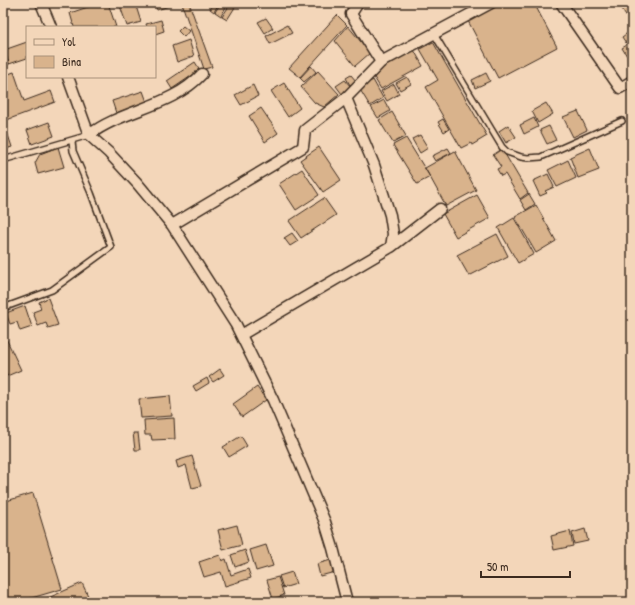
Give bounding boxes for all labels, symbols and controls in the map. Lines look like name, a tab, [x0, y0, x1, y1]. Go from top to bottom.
legend	[26, 26, 156, 78]
text: Yol	[62, 33, 76, 50]
text: Bina	[62, 53, 81, 70]
scale bar	[481, 553, 570, 579]
text: 50 m	[487, 558, 508, 575]

